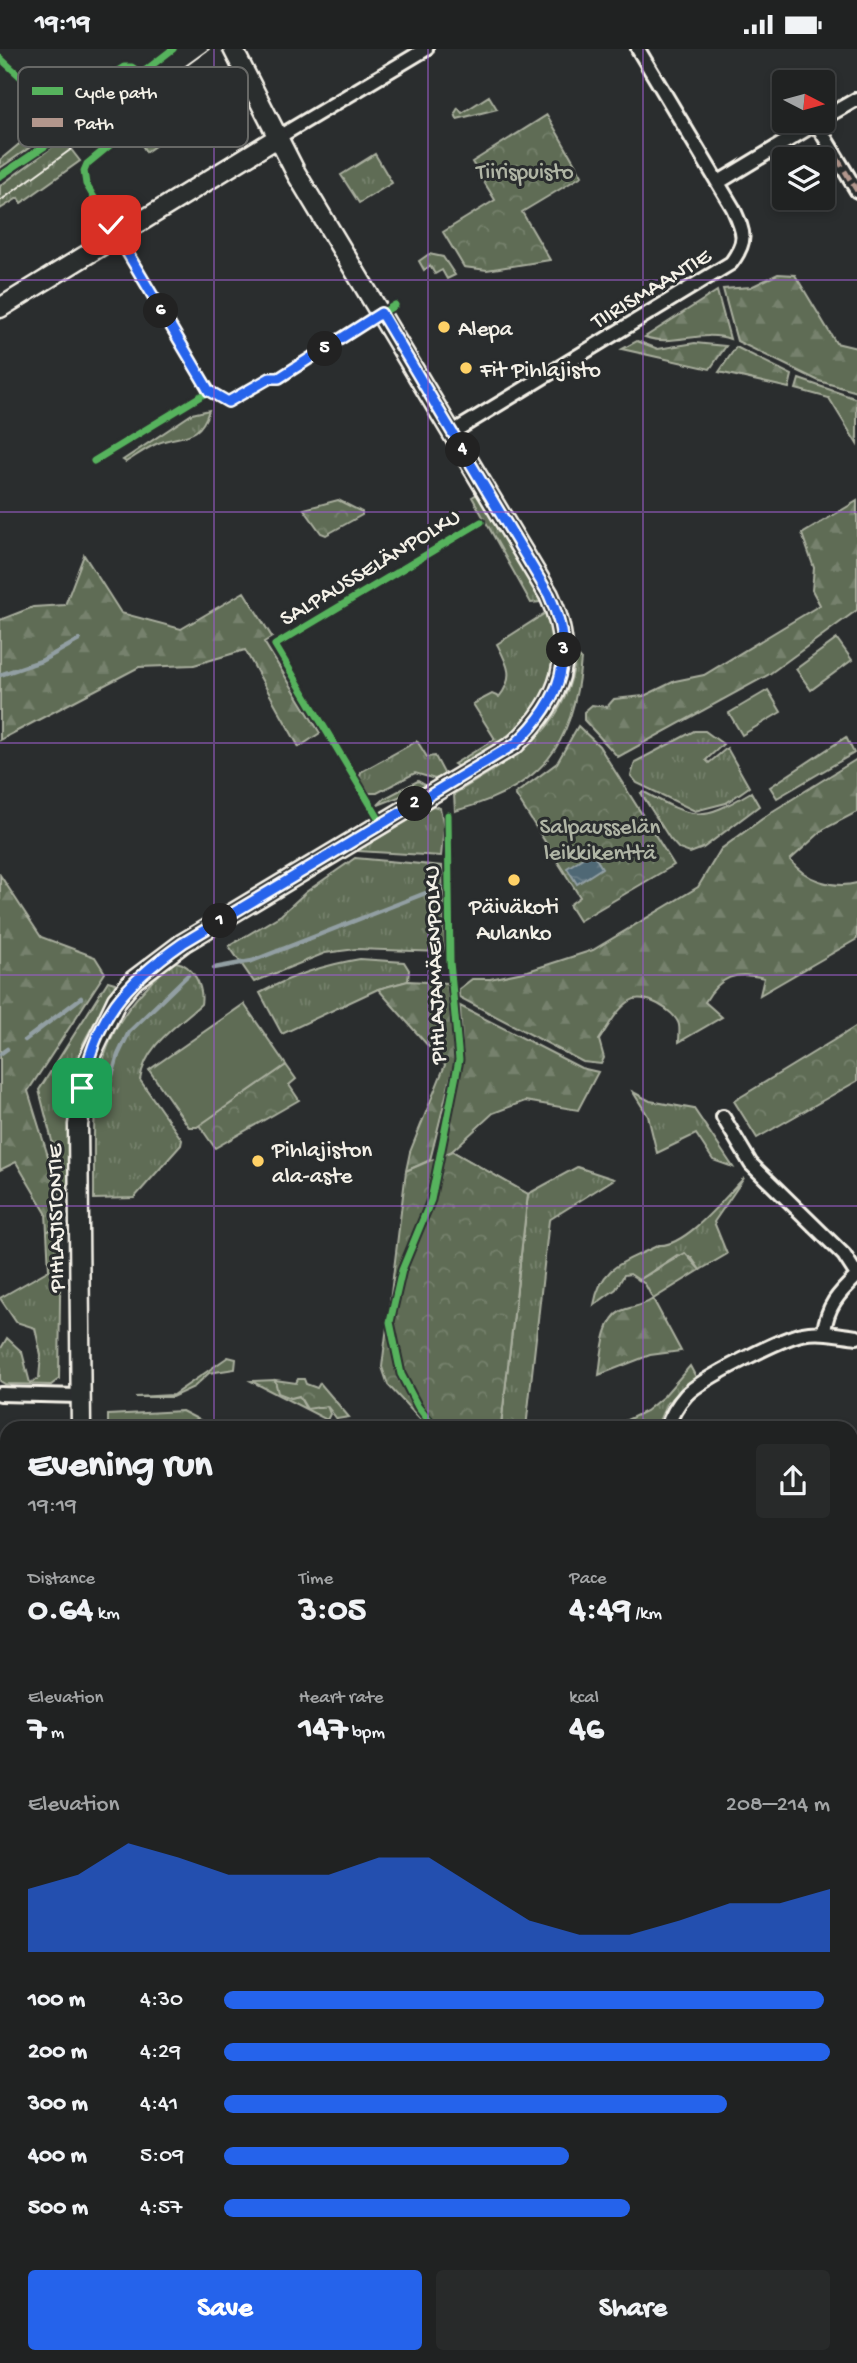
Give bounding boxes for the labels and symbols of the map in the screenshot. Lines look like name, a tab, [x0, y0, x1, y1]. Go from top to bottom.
legend	[18, 67, 248, 147]
north arrow	[772, 70, 835, 133]
text: Cycle path	[75, 83, 157, 106]
text: Path	[74, 114, 114, 137]
park label: Tiirispuisto	[474, 160, 574, 187]
pin	[81, 195, 141, 255]
street label: TIIRISMAANTIE	[585, 243, 718, 337]
pin: 6	[144, 293, 178, 329]
place label: Alepa	[458, 317, 514, 344]
marker: Alepa	[436, 319, 452, 335]
pin: 5	[308, 331, 342, 367]
place label: Fit Pihlajisto	[479, 358, 601, 385]
marker: Fit Pihlajisto	[458, 360, 474, 376]
pin: 4	[446, 433, 480, 467]
street label: SALPAUSSELÄNPOLKU	[276, 504, 466, 634]
pin: 3	[546, 633, 582, 667]
pin: 2	[398, 787, 432, 821]
park label: Salpausselän leikkikenttä	[540, 815, 661, 868]
street label: PIHLAJAMÄENPOLKU	[420, 865, 453, 1066]
marker: Päiväkoti Aulanko	[506, 872, 522, 888]
place label: Päiväkoti Aulanko	[468, 895, 559, 948]
pin: 1	[202, 903, 238, 939]
pin	[52, 1058, 112, 1118]
place label: Pihlajiston ala-aste	[271, 1138, 372, 1191]
street label: PIHLAJISTONTIE	[43, 1142, 72, 1293]
marker: Pihlajiston ala-aste	[250, 1153, 266, 1169]

